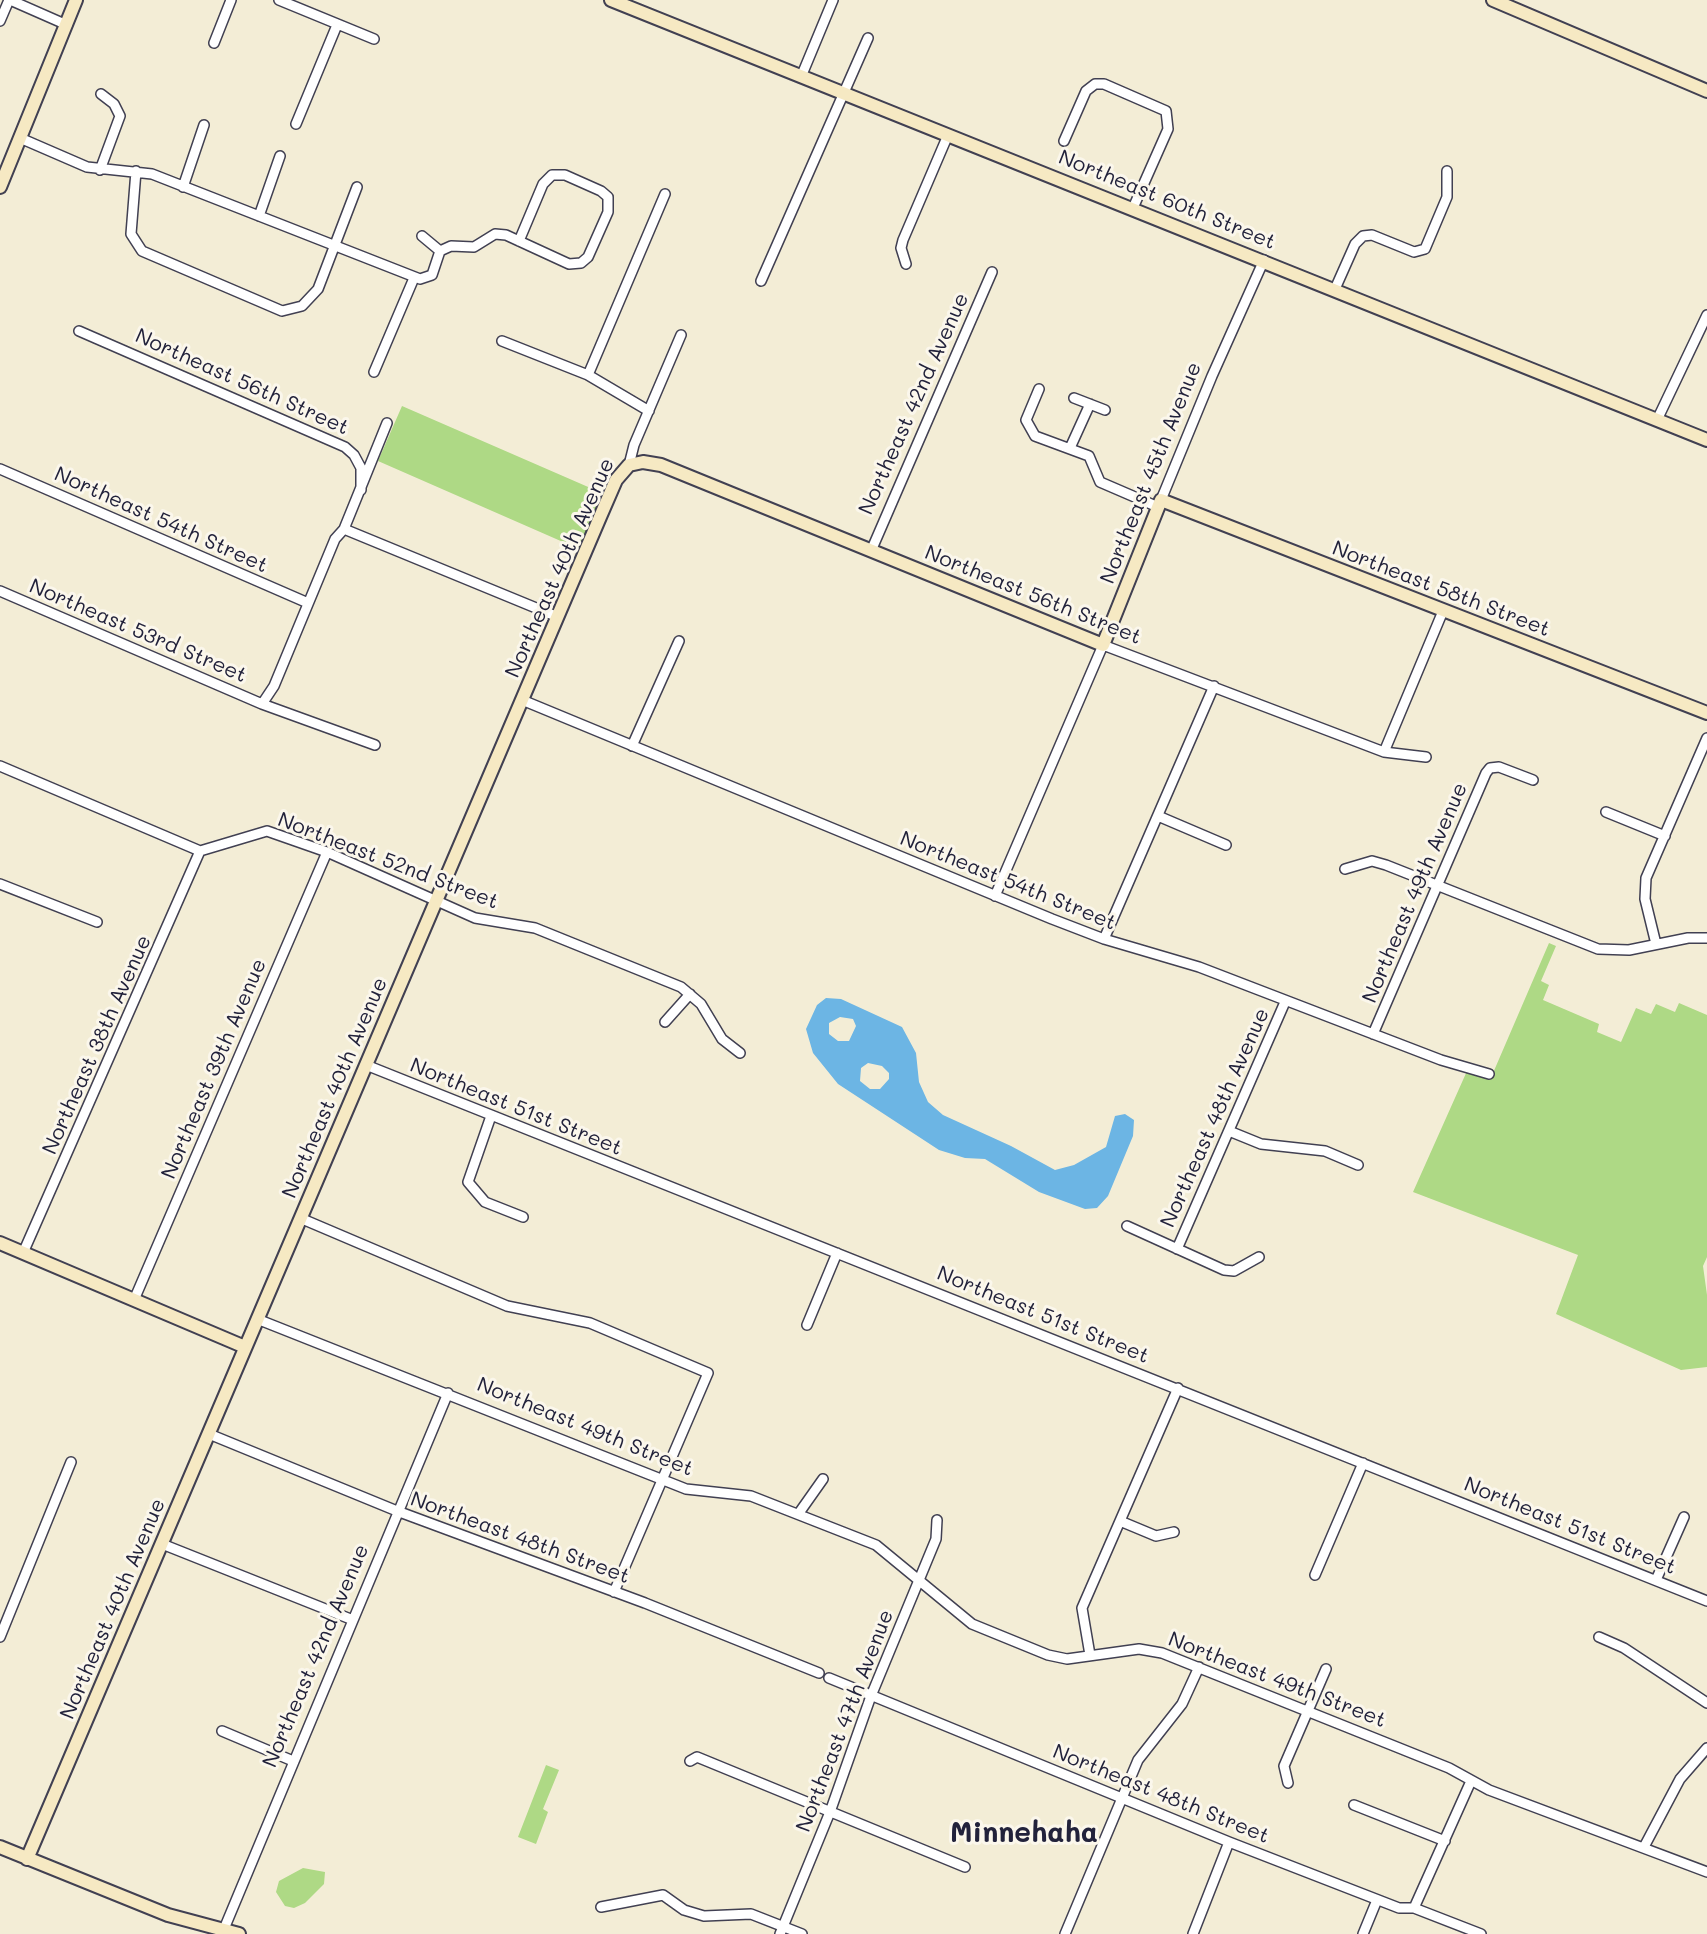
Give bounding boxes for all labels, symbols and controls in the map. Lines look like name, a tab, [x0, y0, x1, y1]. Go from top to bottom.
street label: Northeast 60th Street	[1055, 145, 1279, 255]
street label: Northeast 42nd Avenue	[854, 289, 974, 519]
street label: Northeast 56th Street	[131, 323, 353, 441]
street label: Northeast 45th Avenue	[1095, 358, 1207, 588]
street label: Northeast 40th Avenue	[500, 454, 620, 682]
street label: Northeast 54th Street	[50, 462, 272, 578]
street label: Northeast 58th Street	[1328, 536, 1554, 642]
street label: Northeast 56th Street	[921, 540, 1145, 650]
street label: Northeast 53rd Street	[25, 574, 251, 688]
street label: Northeast 49th Avenue	[1357, 779, 1473, 1007]
street label: Northeast 52nd Street	[274, 807, 502, 915]
street label: Northeast 54th Street	[896, 826, 1120, 936]
street label: Northeast 38th Avenue	[37, 931, 157, 1159]
street label: Northeast 39th Avenue	[156, 955, 272, 1183]
street label: Northeast 40th Avenue	[277, 974, 393, 1202]
street label: Northeast 48th Avenue	[1155, 1004, 1275, 1232]
street label: Northeast 51st Street	[406, 1053, 626, 1161]
street label: Northeast 51st Street	[933, 1261, 1153, 1369]
street label: Northeast 49th Street	[473, 1372, 697, 1482]
street label: Northeast 51st Street	[1460, 1472, 1680, 1580]
street label: Northeast 48th Street	[407, 1487, 633, 1589]
street label: Northeast 40th Avenue	[55, 1495, 171, 1723]
street label: Northeast 42nd Avenue	[257, 1541, 375, 1771]
street label: Northeast 47th Avenue	[791, 1606, 899, 1836]
street label: Northeast 49th Street	[1165, 1627, 1389, 1733]
street label: Northeast 48th Street	[1049, 1739, 1273, 1849]
district label: Minnehaha	[950, 1816, 1098, 1850]

